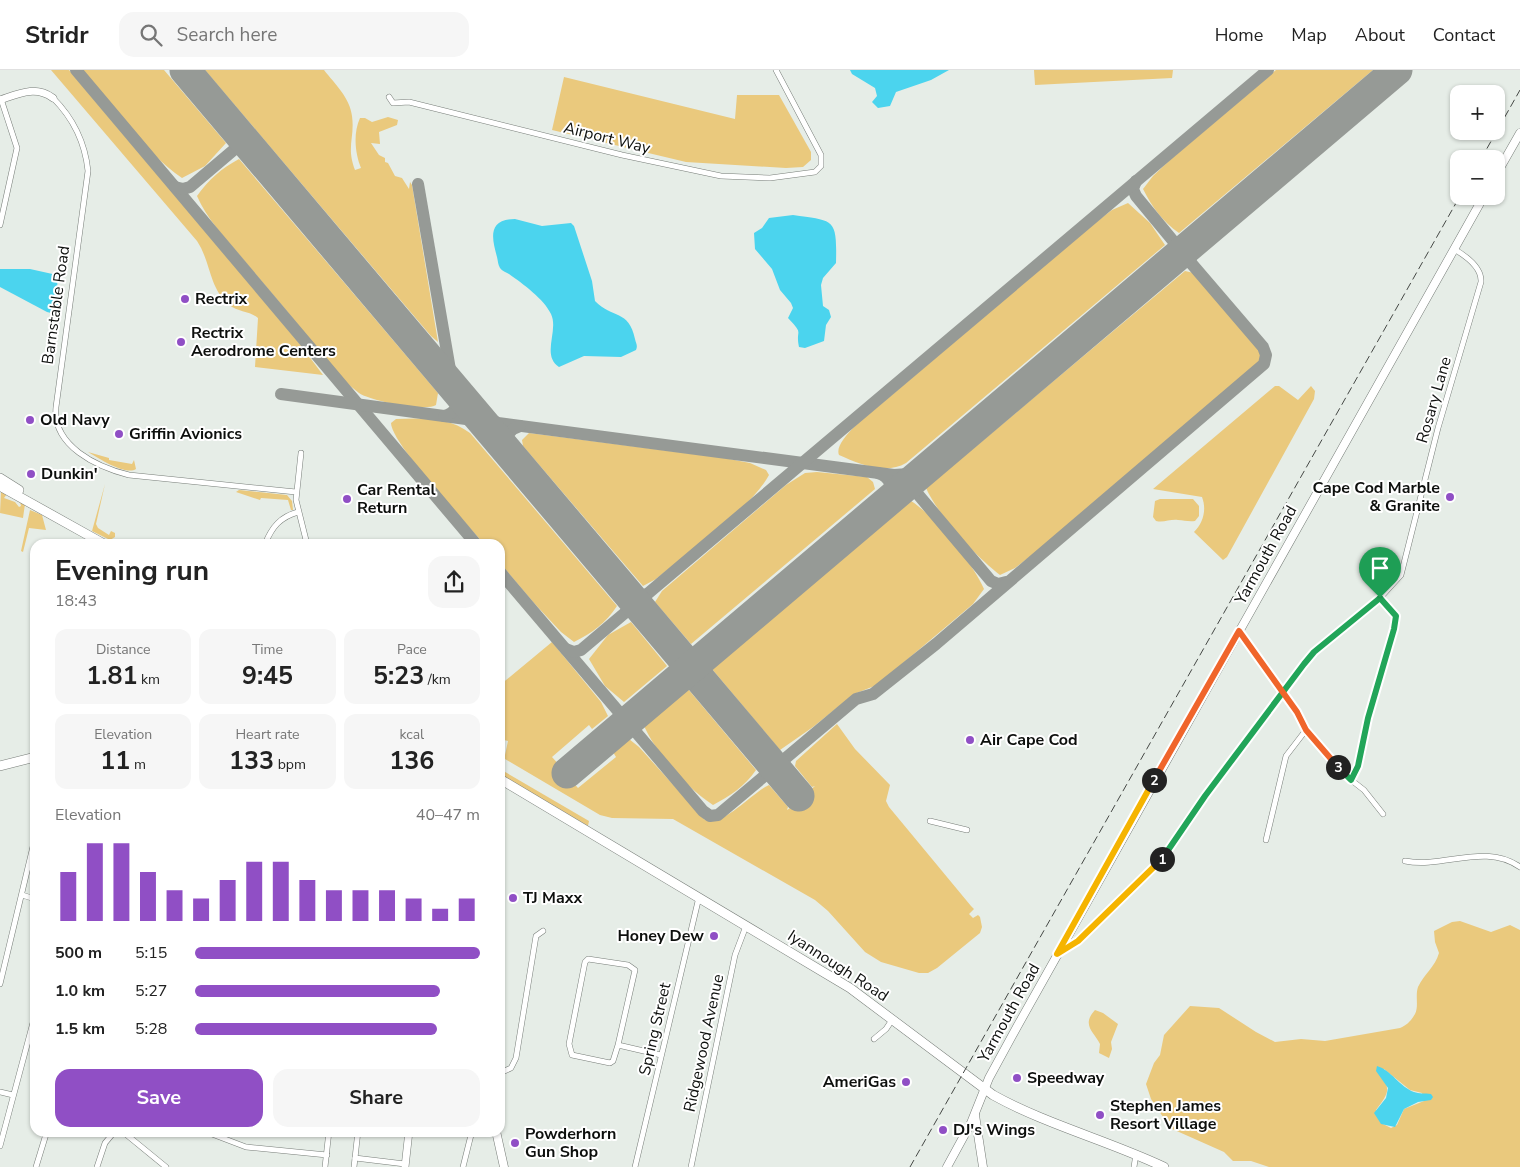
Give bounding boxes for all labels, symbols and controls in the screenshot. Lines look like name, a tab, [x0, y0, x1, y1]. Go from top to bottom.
search box	[119, 12, 469, 57]
text: Stridr	[25, 19, 89, 51]
icon: search	[137, 21, 165, 49]
text: Search here	[177, 22, 277, 48]
text: Home	[1215, 23, 1263, 47]
text: Map	[1291, 23, 1327, 47]
text: About	[1355, 23, 1405, 47]
text: Contact	[1433, 23, 1495, 47]
map controls	[1450, 85, 1505, 205]
button: +	[1450, 85, 1505, 140]
street label: Airport Way	[561, 117, 653, 160]
button: −	[1450, 150, 1505, 205]
street label: Barnstable Road	[37, 244, 75, 366]
place label: Rectrix	[195, 288, 248, 310]
marker: Rectrix	[179, 293, 191, 305]
place label: Rectrix Aerodrome Centers	[191, 322, 336, 362]
marker: Rectrix Aerodrome Centers	[175, 336, 187, 348]
street label: Rosary Lane	[1411, 354, 1457, 446]
place label: Old Navy	[40, 409, 110, 431]
marker: Old Navy	[24, 414, 36, 426]
place label: Griffin Avionics	[129, 423, 242, 445]
marker: Griffin Avionics	[113, 428, 125, 440]
place label: Dunkin'	[41, 463, 98, 485]
marker: Dunkin'	[25, 468, 37, 480]
place label: Cape Cod Marble & Granite	[1312, 477, 1440, 517]
place label: Car Rental Return	[357, 479, 436, 519]
marker: Cape Cod Marble & Granite	[1444, 491, 1456, 503]
marker: Car Rental Return	[341, 493, 353, 505]
street label: Yarmouth Road	[1229, 502, 1302, 609]
pin	[1359, 547, 1401, 598]
text: Evening run	[55, 552, 209, 590]
icon: arrive	[1366, 554, 1394, 582]
button: share	[428, 556, 480, 608]
text: 18:43	[55, 590, 97, 612]
text: Distance	[96, 640, 150, 659]
text: Time	[252, 640, 283, 659]
text: Pace	[397, 640, 427, 659]
text: 1.81	[86, 659, 137, 693]
text: 9:45	[242, 659, 293, 693]
text: 5:23	[373, 659, 424, 693]
text: km	[137, 670, 160, 689]
text: /km	[424, 670, 451, 689]
text: Elevation	[94, 725, 152, 744]
text: Heart rate	[235, 725, 300, 744]
text: kcal	[399, 725, 424, 744]
place label: Air Cape Cod	[980, 729, 1078, 751]
marker: Air Cape Cod	[964, 734, 976, 746]
text: 11	[100, 744, 130, 778]
text: 133	[229, 744, 274, 778]
text: 136	[389, 744, 434, 778]
pin: 3	[1326, 754, 1350, 780]
text: m	[130, 755, 146, 774]
text: bpm	[274, 755, 306, 774]
text: 3	[1334, 758, 1343, 777]
pin: 2	[1142, 768, 1166, 792]
text: 2	[1150, 771, 1159, 790]
text: Elevation	[55, 804, 121, 826]
text: 40–47 m	[416, 804, 480, 826]
pin: 1	[1150, 846, 1174, 872]
text: 1	[1158, 850, 1167, 869]
place label: TJ Maxx	[523, 887, 582, 909]
marker: TJ Maxx	[507, 892, 519, 904]
place label: Honey Dew	[617, 925, 704, 947]
street label: Iyannough Road	[783, 925, 893, 1007]
marker: Honey Dew	[708, 930, 720, 942]
text: 500 m	[55, 942, 102, 964]
text: 5:15	[135, 942, 167, 964]
street label: Yarmouth Road	[972, 960, 1045, 1067]
street label: Ridgewood Avenue	[679, 972, 729, 1114]
text: 1.0 km	[55, 980, 105, 1002]
text: 5:27	[135, 980, 167, 1002]
street label: Spring Street	[634, 980, 676, 1078]
text: 1.5 km	[55, 1018, 105, 1040]
text: 5:28	[135, 1018, 167, 1040]
place label: Speedway	[1027, 1067, 1105, 1089]
button: Save	[55, 1069, 263, 1127]
button: Share	[273, 1069, 480, 1127]
place label: AmeriGas	[823, 1071, 896, 1093]
marker: Speedway	[1011, 1072, 1023, 1084]
marker: AmeriGas	[900, 1076, 912, 1088]
place label: Stephen James Resort Village	[1110, 1095, 1221, 1135]
marker: Stephen James Resort Village	[1094, 1109, 1106, 1121]
place label: DJ's Wings	[953, 1119, 1035, 1141]
place label: Powderhorn Gun Shop	[525, 1123, 616, 1163]
marker: DJ's Wings	[937, 1124, 949, 1136]
marker: Powderhorn Gun Shop	[509, 1137, 521, 1149]

